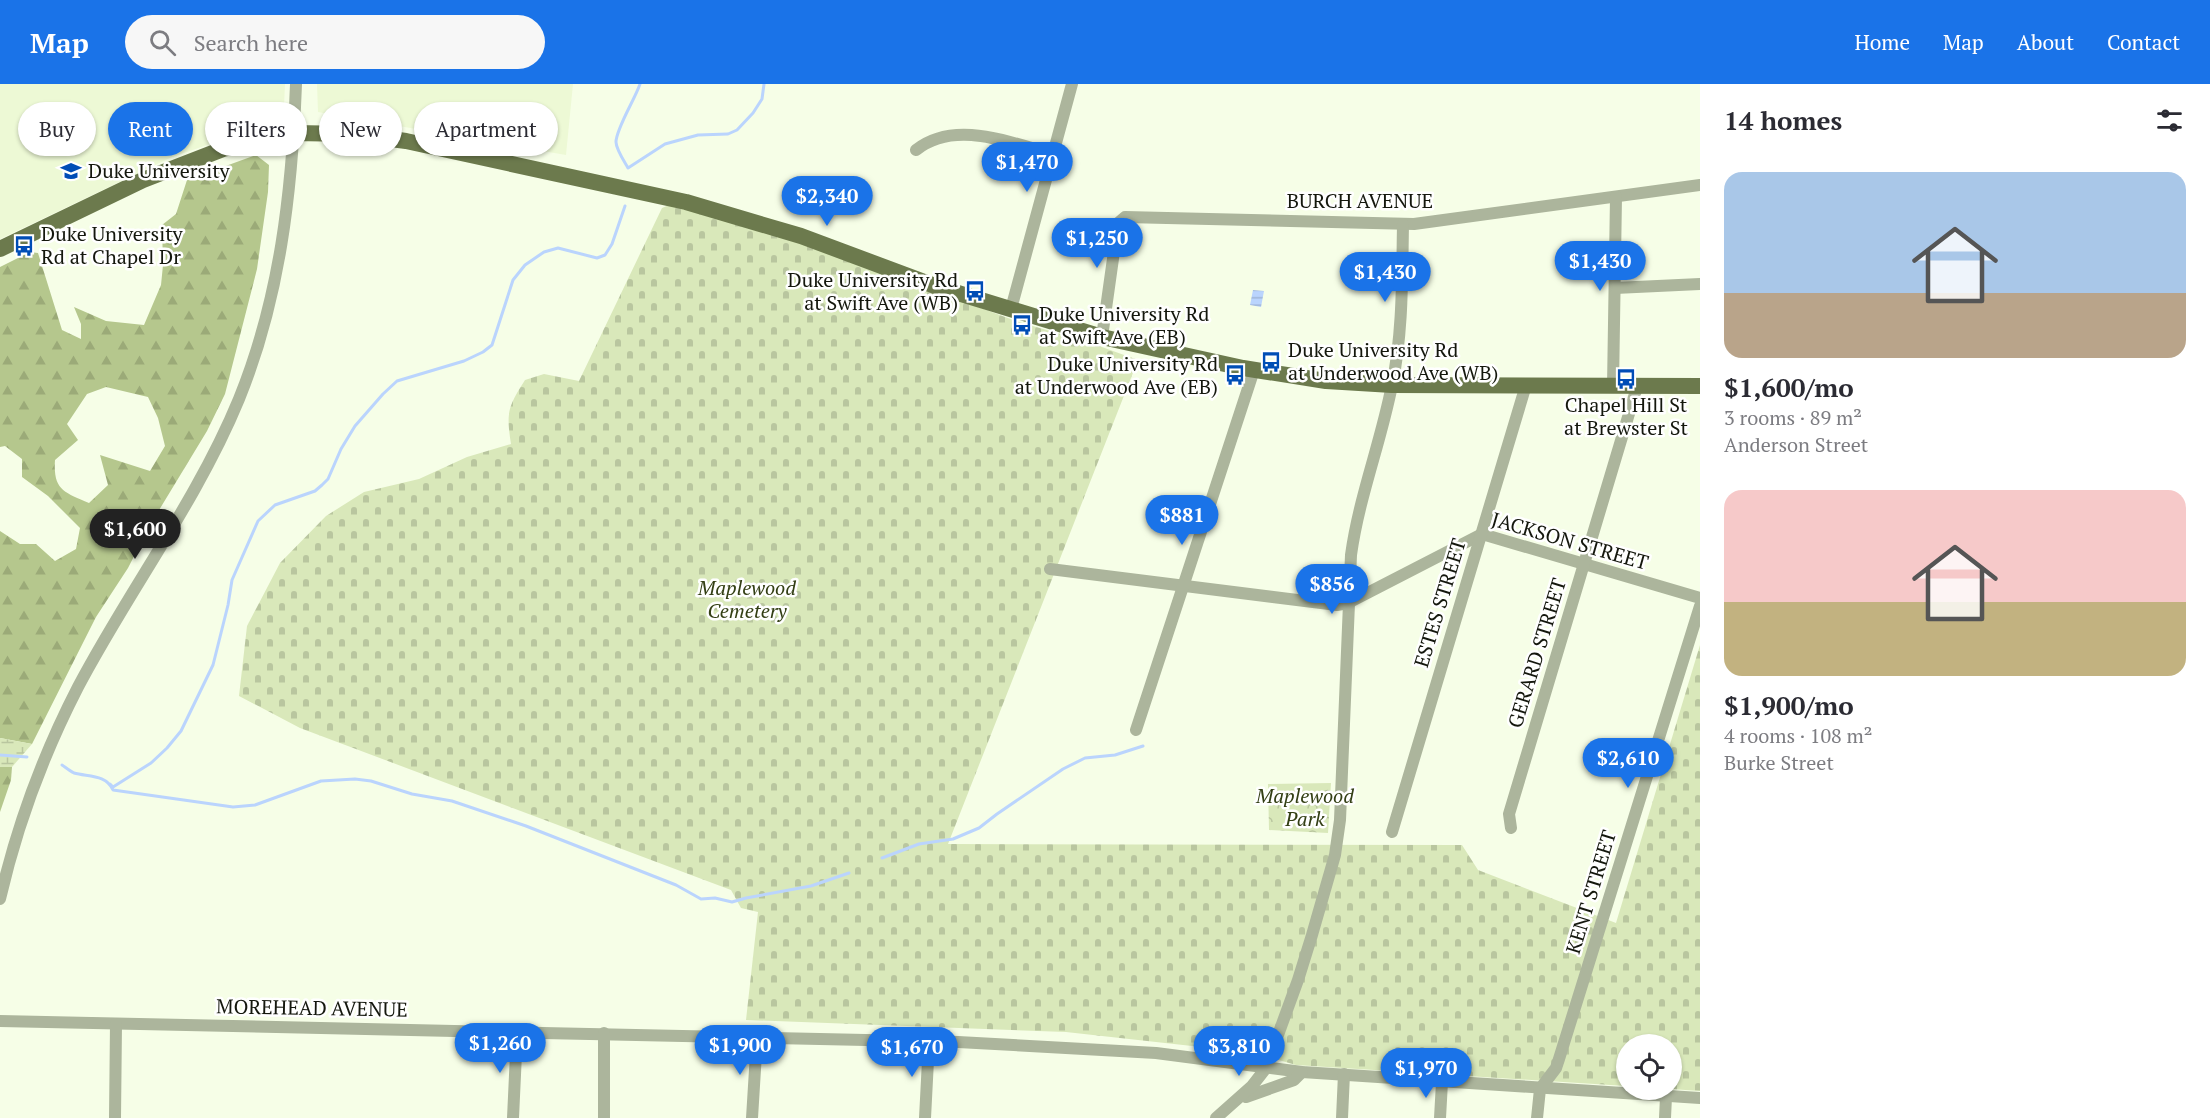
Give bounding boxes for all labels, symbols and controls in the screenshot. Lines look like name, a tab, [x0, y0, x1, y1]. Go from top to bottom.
search box	[125, 15, 545, 69]
text: Map	[30, 24, 89, 61]
icon: search	[146, 26, 179, 59]
text: Search here	[194, 28, 308, 57]
text: Home	[1854, 28, 1910, 56]
text: Map	[1943, 28, 1984, 56]
text: About	[2017, 28, 2074, 56]
text: Contact	[2107, 28, 2180, 56]
chip: Buy	[18, 102, 96, 156]
chip: Rent	[108, 102, 193, 156]
chip: Filters	[205, 102, 307, 156]
chip: New	[319, 102, 402, 156]
chip: Apartment	[414, 102, 558, 156]
text: 14 homes	[1724, 103, 1842, 137]
icon: filters	[2153, 104, 2186, 137]
pin: $1,470	[978, 142, 1076, 193]
text: $1,470	[996, 148, 1058, 175]
place label: Duke University	[88, 157, 231, 184]
school or university icon: Duke University	[59, 159, 83, 183]
pin: $2,340	[778, 176, 876, 227]
text: $2,340	[796, 182, 858, 209]
street label: BURCH AVENUE	[1287, 187, 1433, 214]
icon: home	[1901, 211, 2009, 319]
pin: $1,250	[1048, 218, 1146, 269]
place label: Duke University Rd at Chapel Dr	[41, 220, 184, 270]
text: $1,250	[1066, 224, 1128, 251]
bus stop icon: Duke University Rd at Chapel Dr	[12, 234, 36, 258]
pin: $1,430	[1551, 241, 1649, 292]
text: $1,430	[1569, 247, 1631, 274]
pin: $1,430	[1336, 252, 1434, 303]
text: $1,430	[1354, 258, 1416, 285]
place label: Duke University Rd at Swift Ave (WB)	[788, 266, 958, 316]
bus stop icon: Duke University Rd at Swift Ave (WB)	[963, 279, 987, 303]
place label: Duke University Rd at Swift Ave (EB)	[1039, 300, 1209, 350]
bus stop icon: Duke University Rd at Swift Ave (EB)	[1010, 313, 1034, 337]
place label: Duke University Rd at Underwood Ave (WB)	[1288, 336, 1498, 386]
place label: Duke University Rd at Underwood Ave (EB)	[1015, 350, 1218, 400]
bus stop icon: Duke University Rd at Underwood Ave (WB)	[1259, 350, 1283, 374]
bus stop icon: Duke University Rd at Underwood Ave (EB)	[1223, 363, 1247, 387]
bus stop icon: Chapel Hill St at Brewster St	[1614, 367, 1638, 391]
text: $1,600/mo	[1724, 370, 1854, 404]
place label: Chapel Hill St at Brewster St	[1564, 391, 1688, 441]
text: 3 rooms · 89 m²	[1724, 404, 1862, 431]
text: Anderson Street	[1724, 431, 1868, 458]
pin: $881	[1146, 495, 1218, 546]
text: $881	[1159, 501, 1205, 528]
street label: JACKSON STREET	[1489, 505, 1652, 576]
pin: $1,600	[86, 509, 184, 560]
text: $1,600	[104, 515, 166, 542]
icon: home	[1901, 529, 2009, 637]
street label: ESTES STREET	[1407, 535, 1472, 671]
pin: $856	[1296, 564, 1368, 615]
text: $856	[1309, 570, 1355, 597]
park label: Maplewood Cemetery	[697, 574, 796, 624]
street label: GERARD STREET	[1501, 575, 1572, 731]
text: $1,900/mo	[1724, 688, 1854, 722]
text: 4 rooms · 108 m²	[1724, 722, 1872, 749]
pin: $2,610	[1579, 738, 1677, 789]
text: $2,610	[1597, 744, 1659, 771]
text: Burke Street	[1724, 749, 1834, 776]
park label: Maplewood Park	[1255, 782, 1354, 832]
street label: KENT STREET	[1559, 827, 1622, 957]
street label: MOREHEAD AVENUE	[216, 992, 408, 1023]
pin: $1,260	[451, 1023, 549, 1074]
pin: $1,900	[691, 1025, 789, 1076]
pin: $3,810	[1190, 1026, 1288, 1077]
pin: $1,670	[863, 1027, 961, 1078]
text: $1,260	[469, 1029, 531, 1056]
text: $1,900	[709, 1031, 771, 1058]
text: $3,810	[1208, 1032, 1270, 1059]
text: $1,670	[881, 1033, 943, 1060]
map controls	[1616, 1034, 1682, 1100]
button: locate	[1616, 1034, 1682, 1100]
pin: $1,970	[1377, 1048, 1475, 1099]
text: $1,970	[1395, 1054, 1457, 1081]

